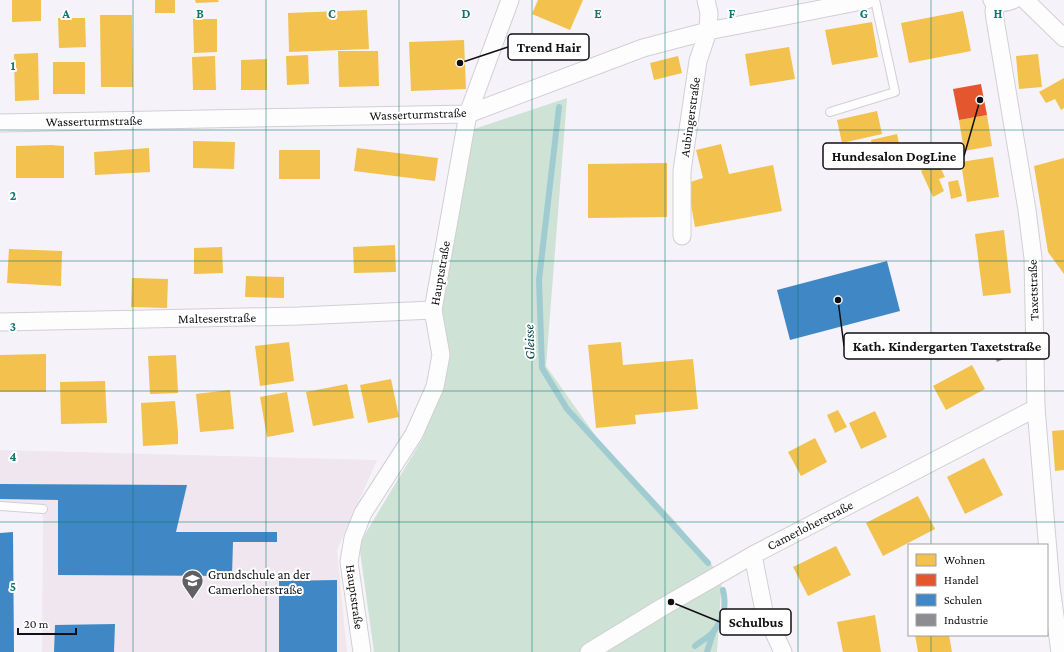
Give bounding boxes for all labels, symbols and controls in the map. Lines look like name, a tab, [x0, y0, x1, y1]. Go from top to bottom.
text: A	[61, 6, 70, 21]
text: B	[196, 6, 204, 21]
text: C	[328, 6, 336, 21]
text: D	[462, 6, 471, 21]
text: E	[594, 6, 602, 21]
text: F	[729, 6, 736, 21]
text: G	[860, 6, 868, 21]
text: H	[994, 6, 1003, 21]
callout: Trend Hair	[508, 34, 589, 60]
text: Trend Hair	[517, 39, 582, 55]
text: 1	[11, 58, 16, 73]
street label: Aubingerstraße	[677, 76, 703, 158]
street label: Wasserturmstraße	[369, 105, 467, 123]
street label: Wasserturmstraße	[45, 113, 143, 129]
callout: Hundesalon DogLine	[823, 143, 964, 169]
text: Hundesalon DogLine	[832, 148, 957, 164]
text: 2	[10, 188, 17, 203]
street label: Hauptstraße	[427, 239, 453, 306]
street label: Taxetstraße	[1024, 259, 1042, 321]
street label: Malteserstraße	[178, 310, 257, 326]
text: 3	[10, 319, 16, 334]
water label: Gleisse	[520, 323, 538, 360]
callout: Kath. Kindergarten Taxetstraße	[844, 333, 1049, 359]
text: Kath. Kindergarten Taxetstraße	[853, 338, 1042, 354]
text: 4	[9, 449, 17, 464]
street label: Camerloherstraße	[765, 497, 856, 553]
legend	[908, 544, 1048, 636]
text: Wohnen	[944, 553, 986, 567]
street label: Hauptstraße	[343, 564, 367, 631]
place label: Grundschule an der Camerloherstraße	[208, 567, 310, 597]
school or university icon: Grundschule an der Camerloherstraße	[179, 568, 205, 601]
text: Handel	[944, 573, 979, 587]
text: 5	[10, 579, 16, 594]
text: Schulen	[944, 593, 983, 607]
callout: Schulbus	[720, 609, 791, 635]
scale bar	[18, 610, 76, 636]
text: Industrie	[944, 613, 988, 627]
text: Schulbus	[729, 614, 784, 630]
text: 20 m	[24, 617, 49, 631]

